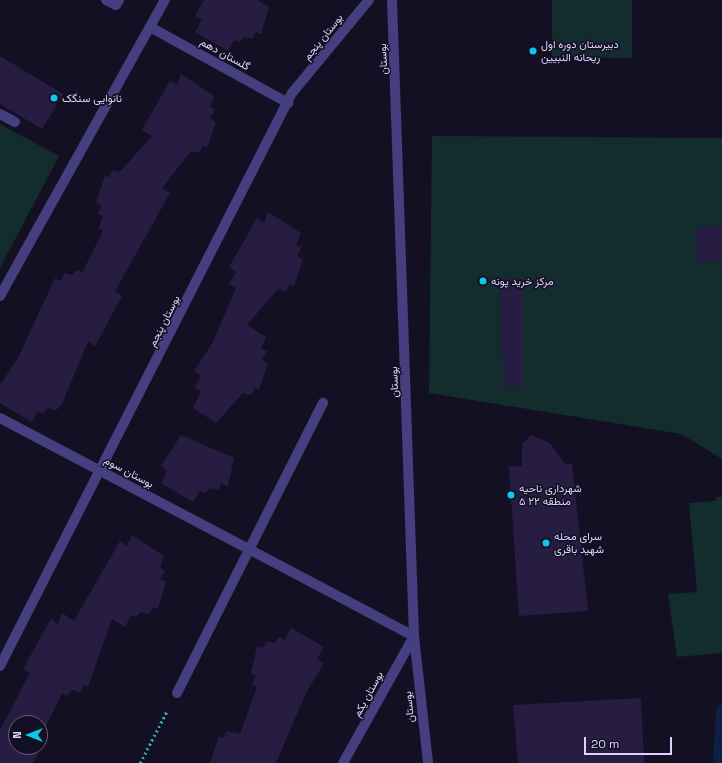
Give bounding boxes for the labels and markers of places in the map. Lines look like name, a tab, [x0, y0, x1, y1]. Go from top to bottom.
place label: دبیرستان دوره اول ریحانه النبیین	[541, 38, 619, 64]
marker: دبیرستان دوره اول ریحانه النبیین	[528, 46, 538, 56]
place label: نانوایی سنگک	[62, 91, 122, 105]
marker: نانوایی سنگک	[49, 93, 59, 103]
place label: مرکز خرید پونه	[491, 274, 554, 288]
marker: مرکز خرید پونه	[478, 276, 488, 286]
place label: شهرداری ناحیه ۵ منطقه ۲۲	[519, 482, 582, 508]
marker: شهرداری ناحیه ۵ منطقه ۲۲	[506, 490, 516, 500]
place label: سرای محله شهید باقری	[554, 530, 604, 556]
marker: سرای محله شهید باقری	[541, 538, 551, 548]

